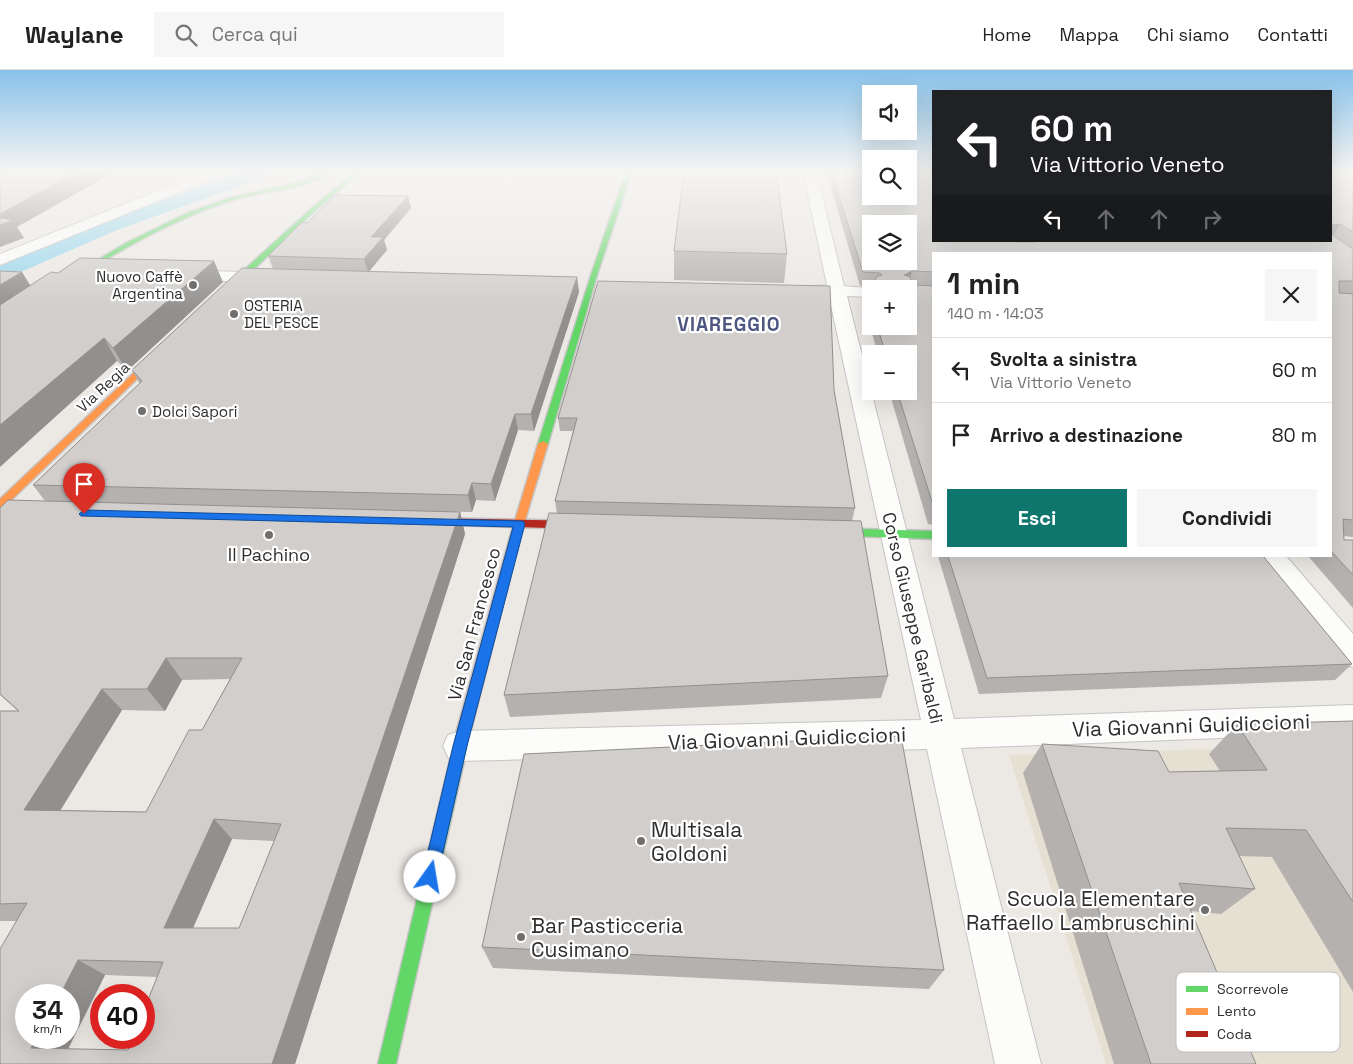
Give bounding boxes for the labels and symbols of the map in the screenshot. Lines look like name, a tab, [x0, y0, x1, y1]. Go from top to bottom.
place label: Nuovo Caffè Argentina	[96, 267, 183, 303]
marker: Nuovo Caffè Argentina	[187, 279, 199, 291]
place label: OSTERIA DEL PESCE	[244, 296, 319, 332]
marker: OSTERIA DEL PESCE	[228, 308, 240, 320]
district label: VIAREGGIO	[677, 312, 781, 337]
street label: Via Regia	[72, 357, 134, 416]
place label: Dolci Sapori	[152, 402, 237, 421]
marker: Dolci Sapori	[136, 405, 148, 417]
pin	[63, 463, 105, 514]
street label: Corso Giuseppe Garibaldi	[877, 510, 949, 726]
marker: Il Pachino	[263, 529, 275, 541]
place label: Il Pachino	[228, 543, 310, 566]
street label: Via San Francesco	[442, 545, 506, 703]
street label: Via Giovanni Guidiccioni	[1071, 707, 1311, 743]
street label: Via Giovanni Guidiccioni	[667, 720, 907, 756]
place label: Multisala Goldoni	[651, 816, 742, 867]
marker: Multisala Goldoni	[635, 835, 647, 847]
position arrow	[403, 850, 455, 902]
place label: Scuola Elementare Raffaello Lambruschini	[966, 885, 1195, 936]
marker: Scuola Elementare Raffaello Lambruschini	[1199, 904, 1211, 916]
place label: Bar Pasticceria Cusimano	[531, 912, 683, 963]
marker: Bar Pasticceria Cusimano	[515, 931, 527, 943]
legend	[1176, 972, 1340, 1052]
text: Scorrevole	[1217, 980, 1289, 998]
speed limit sign: 40	[90, 984, 155, 1049]
text: Lento	[1217, 1002, 1256, 1020]
text: Coda	[1217, 1025, 1252, 1043]

